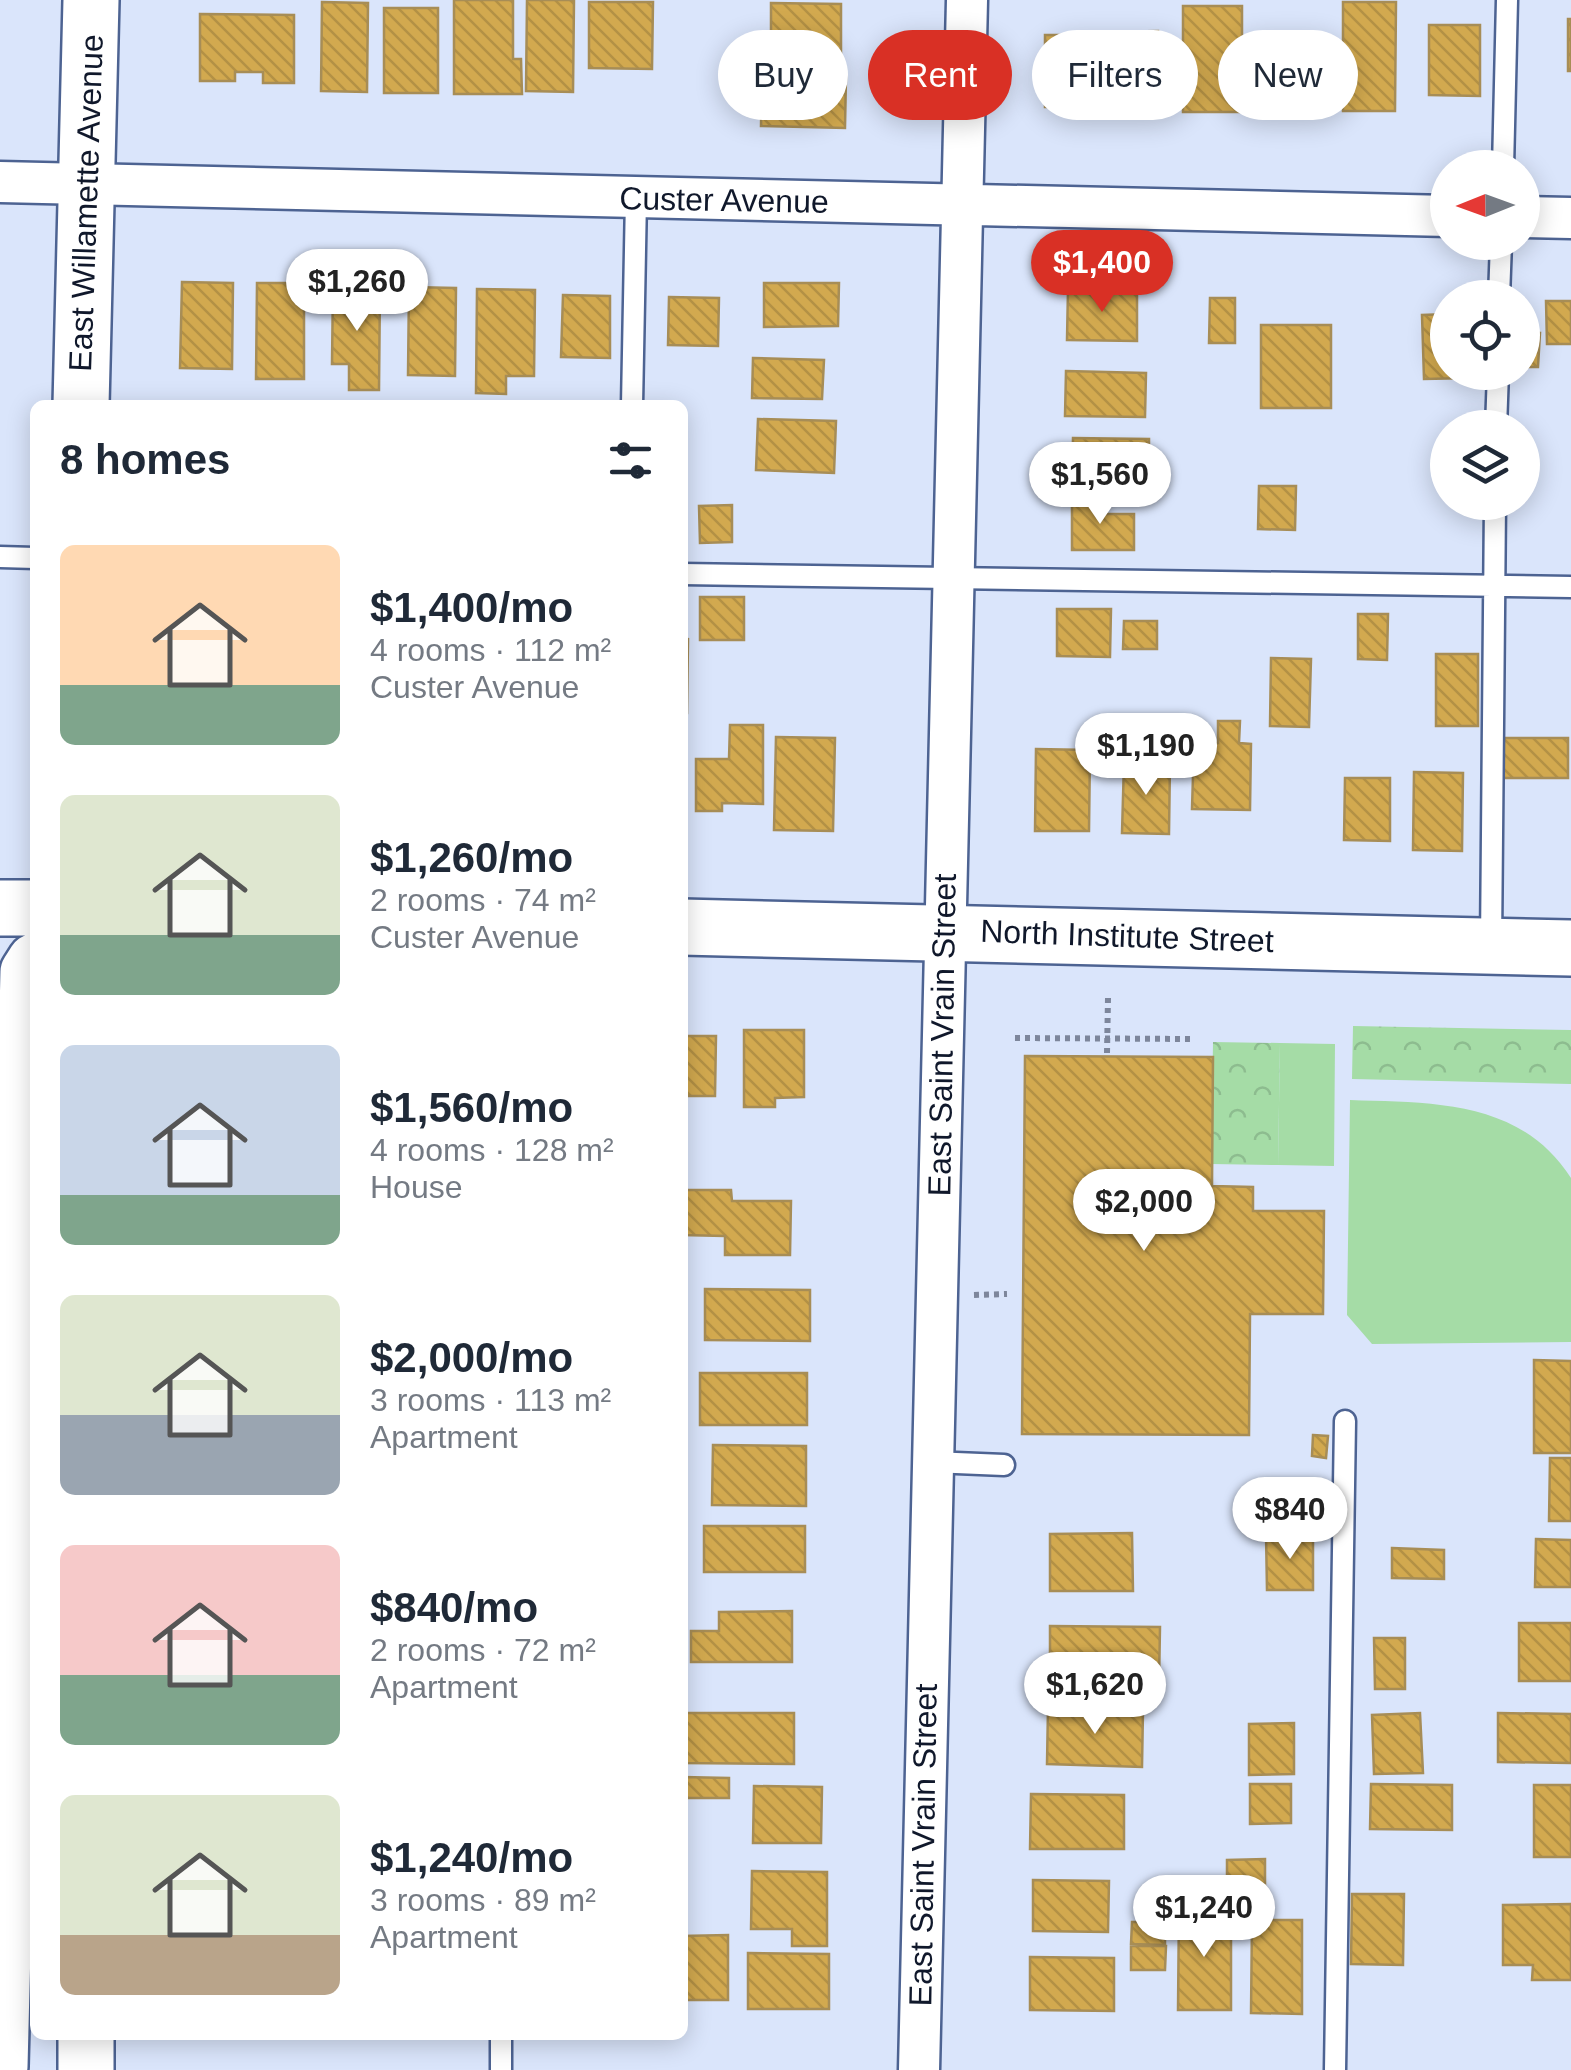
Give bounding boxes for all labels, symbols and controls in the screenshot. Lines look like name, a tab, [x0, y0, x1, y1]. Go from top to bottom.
chip: Buy	[718, 30, 848, 120]
chip: Rent	[868, 30, 1012, 120]
chip: Filters	[1032, 30, 1198, 120]
chip: New	[1218, 30, 1358, 120]
street label: East Willamette Avenue	[62, 34, 110, 372]
north arrow	[1430, 150, 1540, 260]
map controls	[1430, 150, 1540, 520]
street label: Custer Avenue	[619, 180, 829, 220]
pin: $1,400	[1021, 230, 1183, 315]
text: $1,400	[1053, 244, 1151, 280]
pin: $1,260	[276, 249, 438, 334]
text: $1,260	[308, 263, 406, 299]
button: locate	[1430, 280, 1540, 390]
button: layers	[1430, 410, 1540, 520]
icon: filters	[603, 433, 658, 488]
text: 8 homes	[60, 436, 230, 483]
pin: $1,560	[1019, 442, 1181, 527]
text: $1,560	[1051, 456, 1149, 492]
text: $1,400/mo	[370, 584, 573, 631]
icon: home	[140, 585, 260, 705]
text: 4 rooms · 112 m²	[370, 632, 611, 668]
text: Custer Avenue	[370, 669, 579, 705]
pin: $1,190	[1065, 713, 1227, 798]
text: $1,190	[1097, 727, 1195, 763]
text: $1,260/mo	[370, 834, 573, 881]
icon: home	[140, 835, 260, 955]
street label: East Saint Vrain Street	[921, 873, 963, 1197]
text: 2 rooms · 74 m²	[370, 882, 596, 918]
street label: North Institute Street	[980, 913, 1274, 959]
text: Custer Avenue	[370, 919, 579, 955]
text: $1,560/mo	[370, 1084, 573, 1131]
icon: home	[140, 1085, 260, 1205]
text: 4 rooms · 128 m²	[370, 1132, 614, 1168]
text: House	[370, 1169, 463, 1205]
pin: $2,000	[1063, 1169, 1225, 1254]
text: $2,000	[1095, 1183, 1193, 1219]
text: $2,000/mo	[370, 1334, 573, 1381]
icon: home	[140, 1335, 260, 1455]
text: 3 rooms · 113 m²	[370, 1382, 611, 1418]
text: Apartment	[370, 1419, 518, 1455]
pin: $840	[1231, 1477, 1349, 1562]
text: $840	[1254, 1491, 1326, 1527]
text: $840/mo	[370, 1584, 538, 1631]
icon: home	[140, 1585, 260, 1705]
text: 2 rooms · 72 m²	[370, 1632, 596, 1668]
pin: $1,620	[1014, 1652, 1176, 1737]
text: $1,620	[1046, 1666, 1144, 1702]
text: Apartment	[370, 1669, 518, 1705]
street label: East Saint Vrain Street	[902, 1683, 944, 2007]
text: $1,240/mo	[370, 1834, 573, 1881]
icon: home	[140, 1835, 260, 1955]
pin: $1,240	[1123, 1875, 1285, 1960]
text: 3 rooms · 89 m²	[370, 1882, 596, 1918]
text: $1,240	[1155, 1889, 1253, 1925]
text: Apartment	[370, 1919, 518, 1955]

